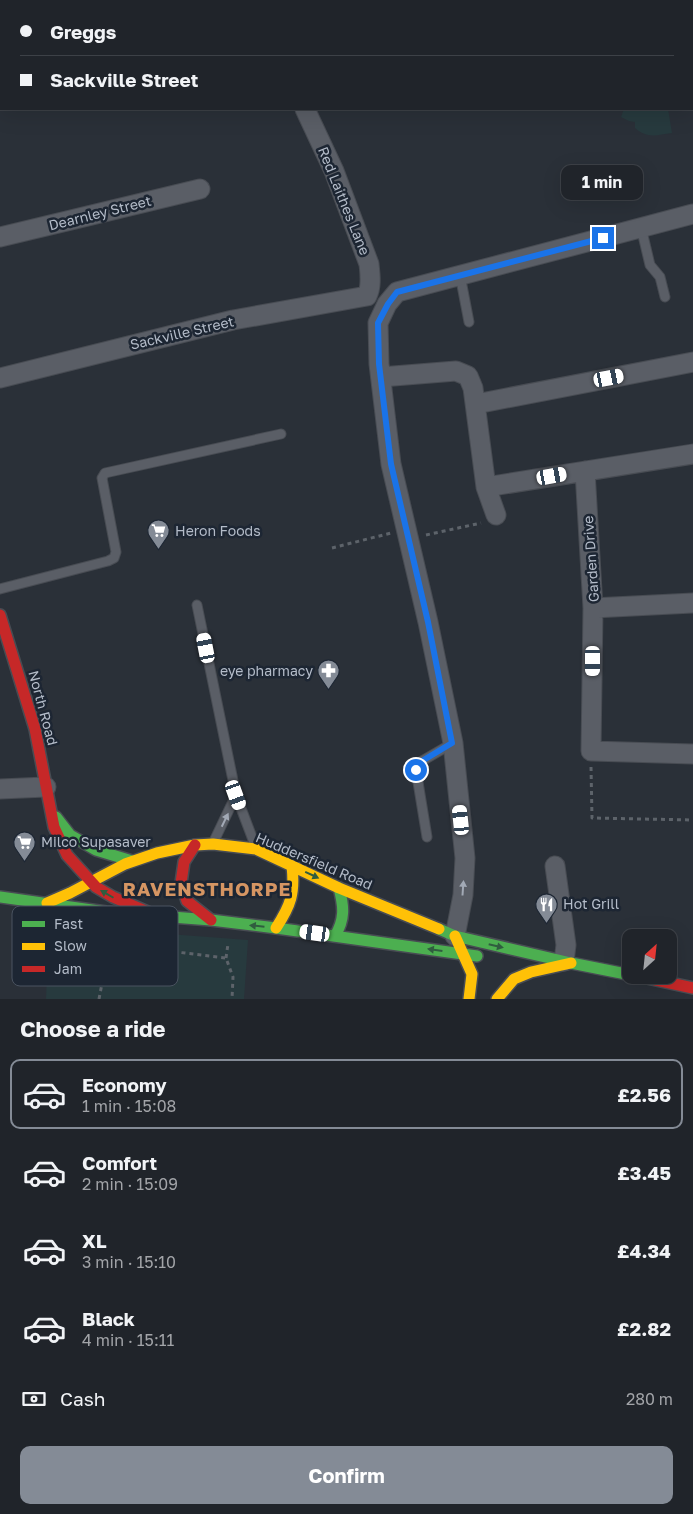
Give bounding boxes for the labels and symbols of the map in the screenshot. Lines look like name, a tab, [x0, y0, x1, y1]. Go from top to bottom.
street label: Red Laithes Lane	[315, 144, 374, 257]
callout: 1 min	[562, 166, 644, 200]
street label: Dearnley Street	[47, 192, 153, 233]
route end	[592, 227, 614, 249]
street label: Sackville Street	[128, 312, 235, 353]
car	[592, 368, 625, 388]
car	[535, 466, 568, 486]
street label: Garden Drive	[579, 515, 602, 603]
supermarket icon: Heron Foods	[147, 519, 171, 550]
place label: Heron Foods	[175, 522, 261, 539]
car	[195, 632, 216, 664]
car	[585, 646, 600, 676]
pharmacy icon: eye pharmacy	[317, 659, 341, 690]
place label: eye pharmacy	[220, 662, 313, 679]
street label: North Road	[25, 669, 62, 747]
route start	[405, 759, 427, 781]
car	[223, 778, 248, 812]
car	[451, 804, 470, 836]
one-way arrow	[221, 812, 229, 827]
street label: Huddersfield Road	[253, 828, 375, 893]
supermarket icon: Milco Supasaver	[13, 830, 37, 861]
place label: Milco Supasaver	[41, 833, 151, 850]
one-way arrow	[305, 871, 319, 879]
district label: RAVENSTHORPE	[123, 877, 291, 900]
one-way arrow	[459, 880, 467, 896]
one-way arrow	[101, 889, 114, 898]
restaurant icon: Hot Grill	[535, 892, 559, 923]
place label: Hot Grill	[563, 895, 619, 912]
legend	[12, 906, 178, 986]
text: Fast	[54, 915, 83, 932]
one-way arrow	[248, 922, 264, 930]
car	[299, 923, 330, 943]
north arrow	[622, 929, 678, 984]
text: Slow	[54, 937, 87, 954]
one-way arrow	[488, 942, 503, 950]
one-way arrow	[427, 946, 443, 954]
text: Jam	[54, 960, 82, 977]

